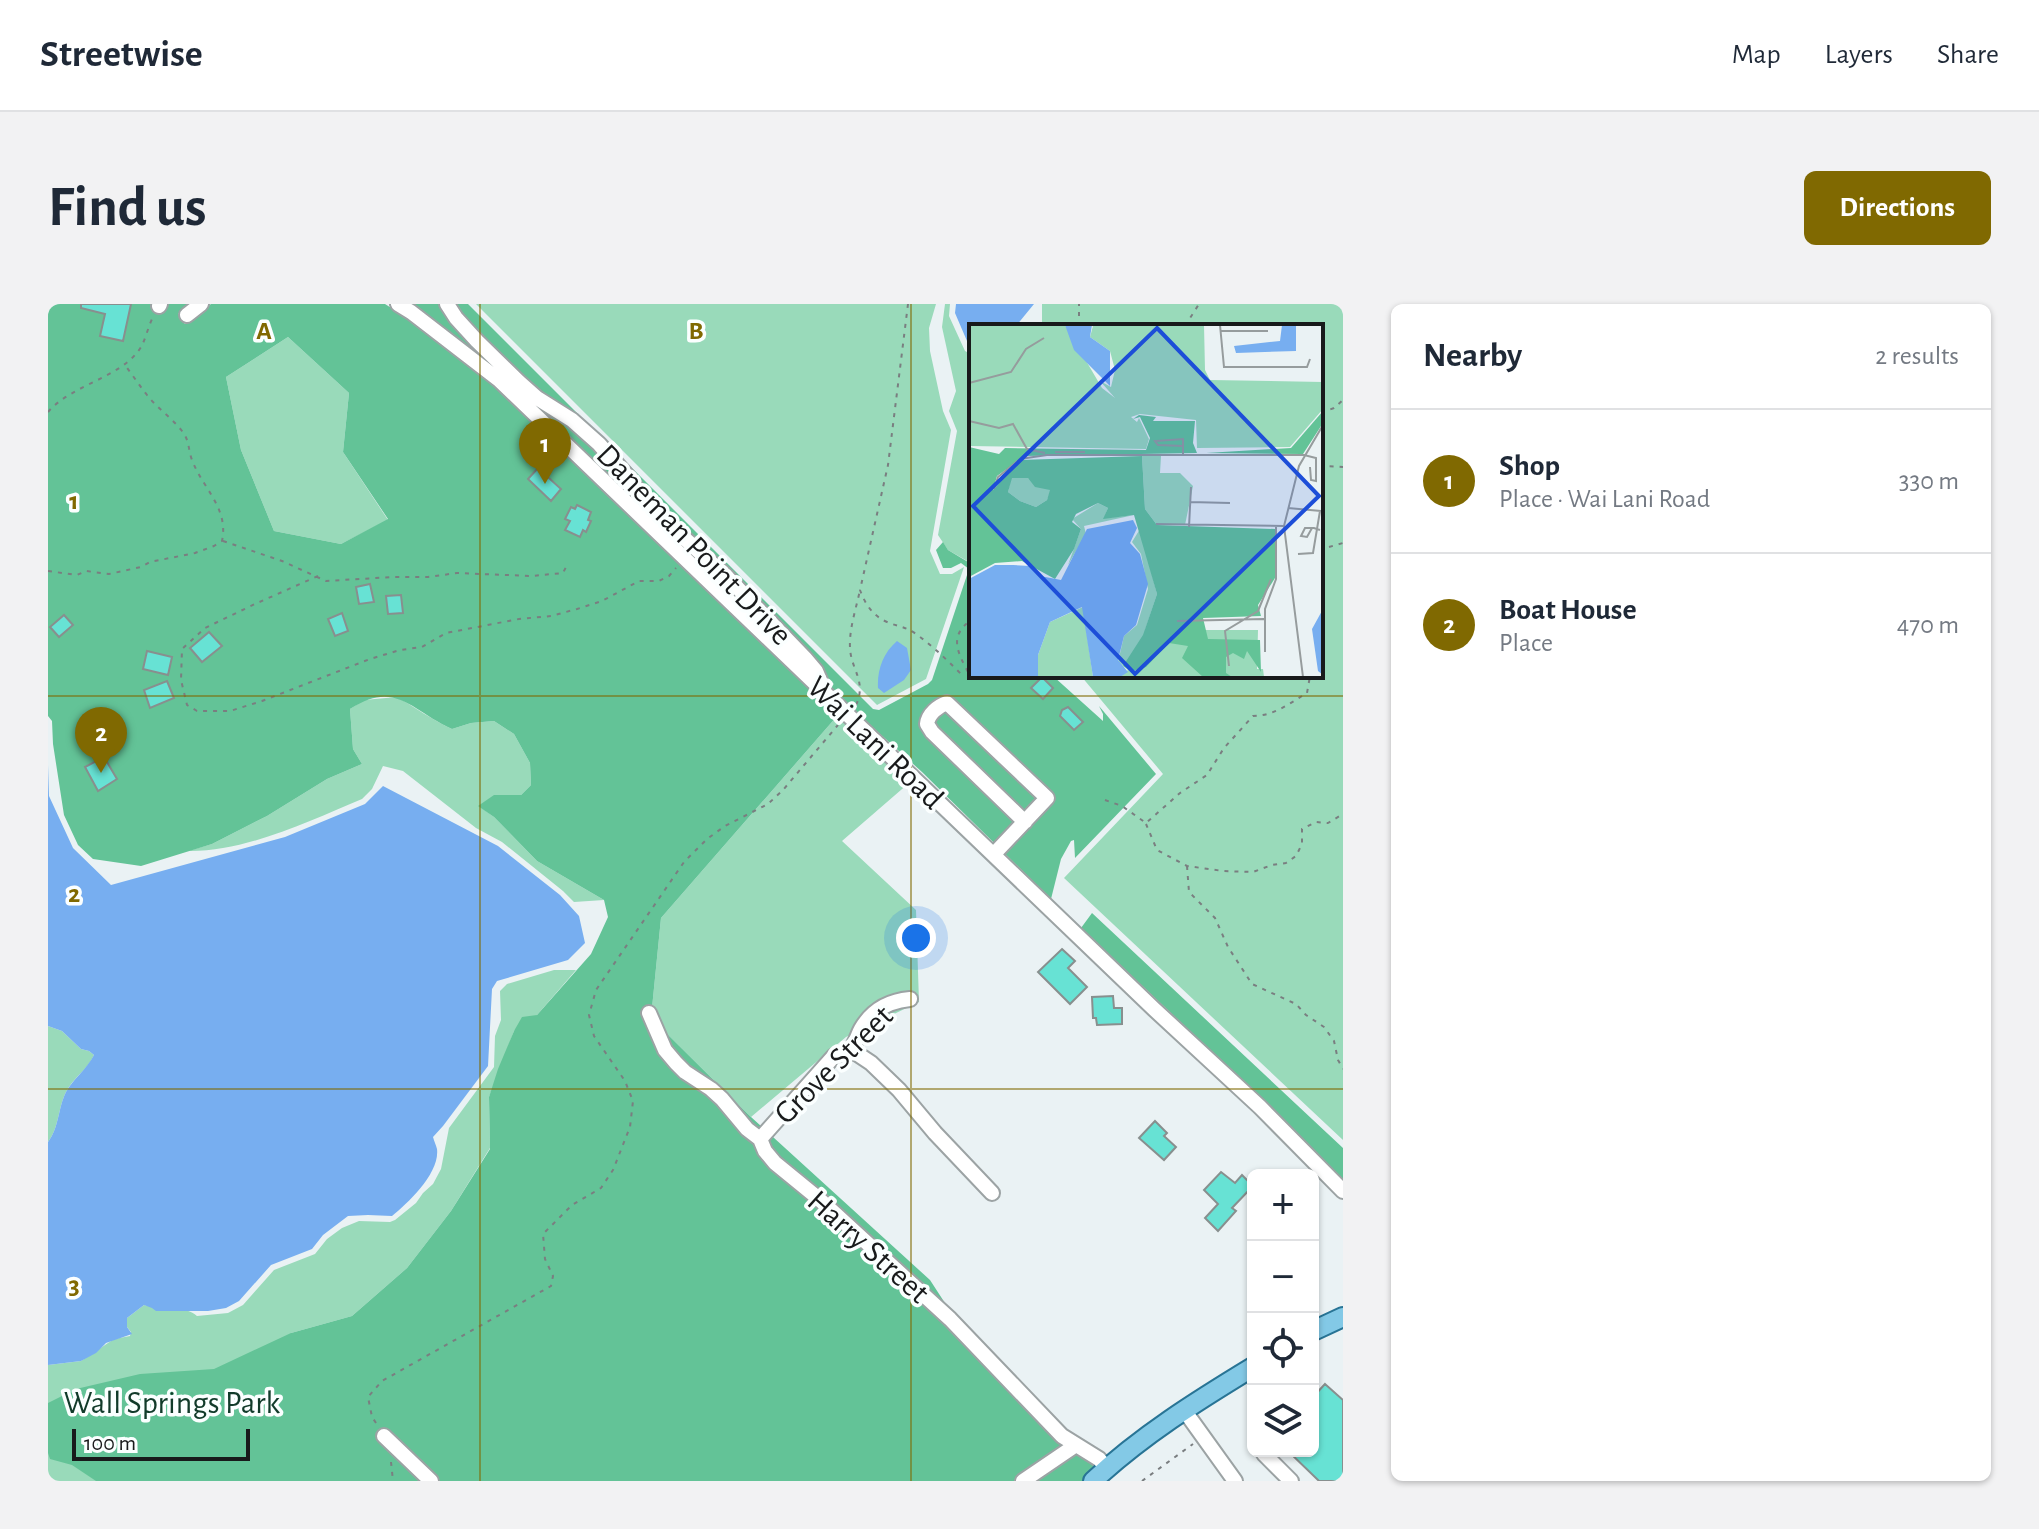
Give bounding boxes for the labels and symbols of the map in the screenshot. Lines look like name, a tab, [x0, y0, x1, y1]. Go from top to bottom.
text: A	[256, 318, 272, 344]
text: B	[688, 318, 704, 344]
inset map	[969, 324, 1323, 678]
pin: 1	[519, 418, 571, 484]
street label: Daneman Point Drive	[591, 438, 798, 651]
text: 1	[69, 488, 79, 514]
street label: Wai Lani Road	[801, 670, 950, 815]
pin: 2	[75, 707, 127, 773]
text: 2	[68, 881, 80, 907]
your location	[896, 918, 936, 958]
street label: Grove Street	[768, 999, 899, 1130]
street label: Harry Street	[801, 1184, 935, 1309]
text: 3	[68, 1273, 80, 1299]
park label: Wall Springs Park	[64, 1387, 281, 1419]
scale bar	[72, 1425, 250, 1461]

